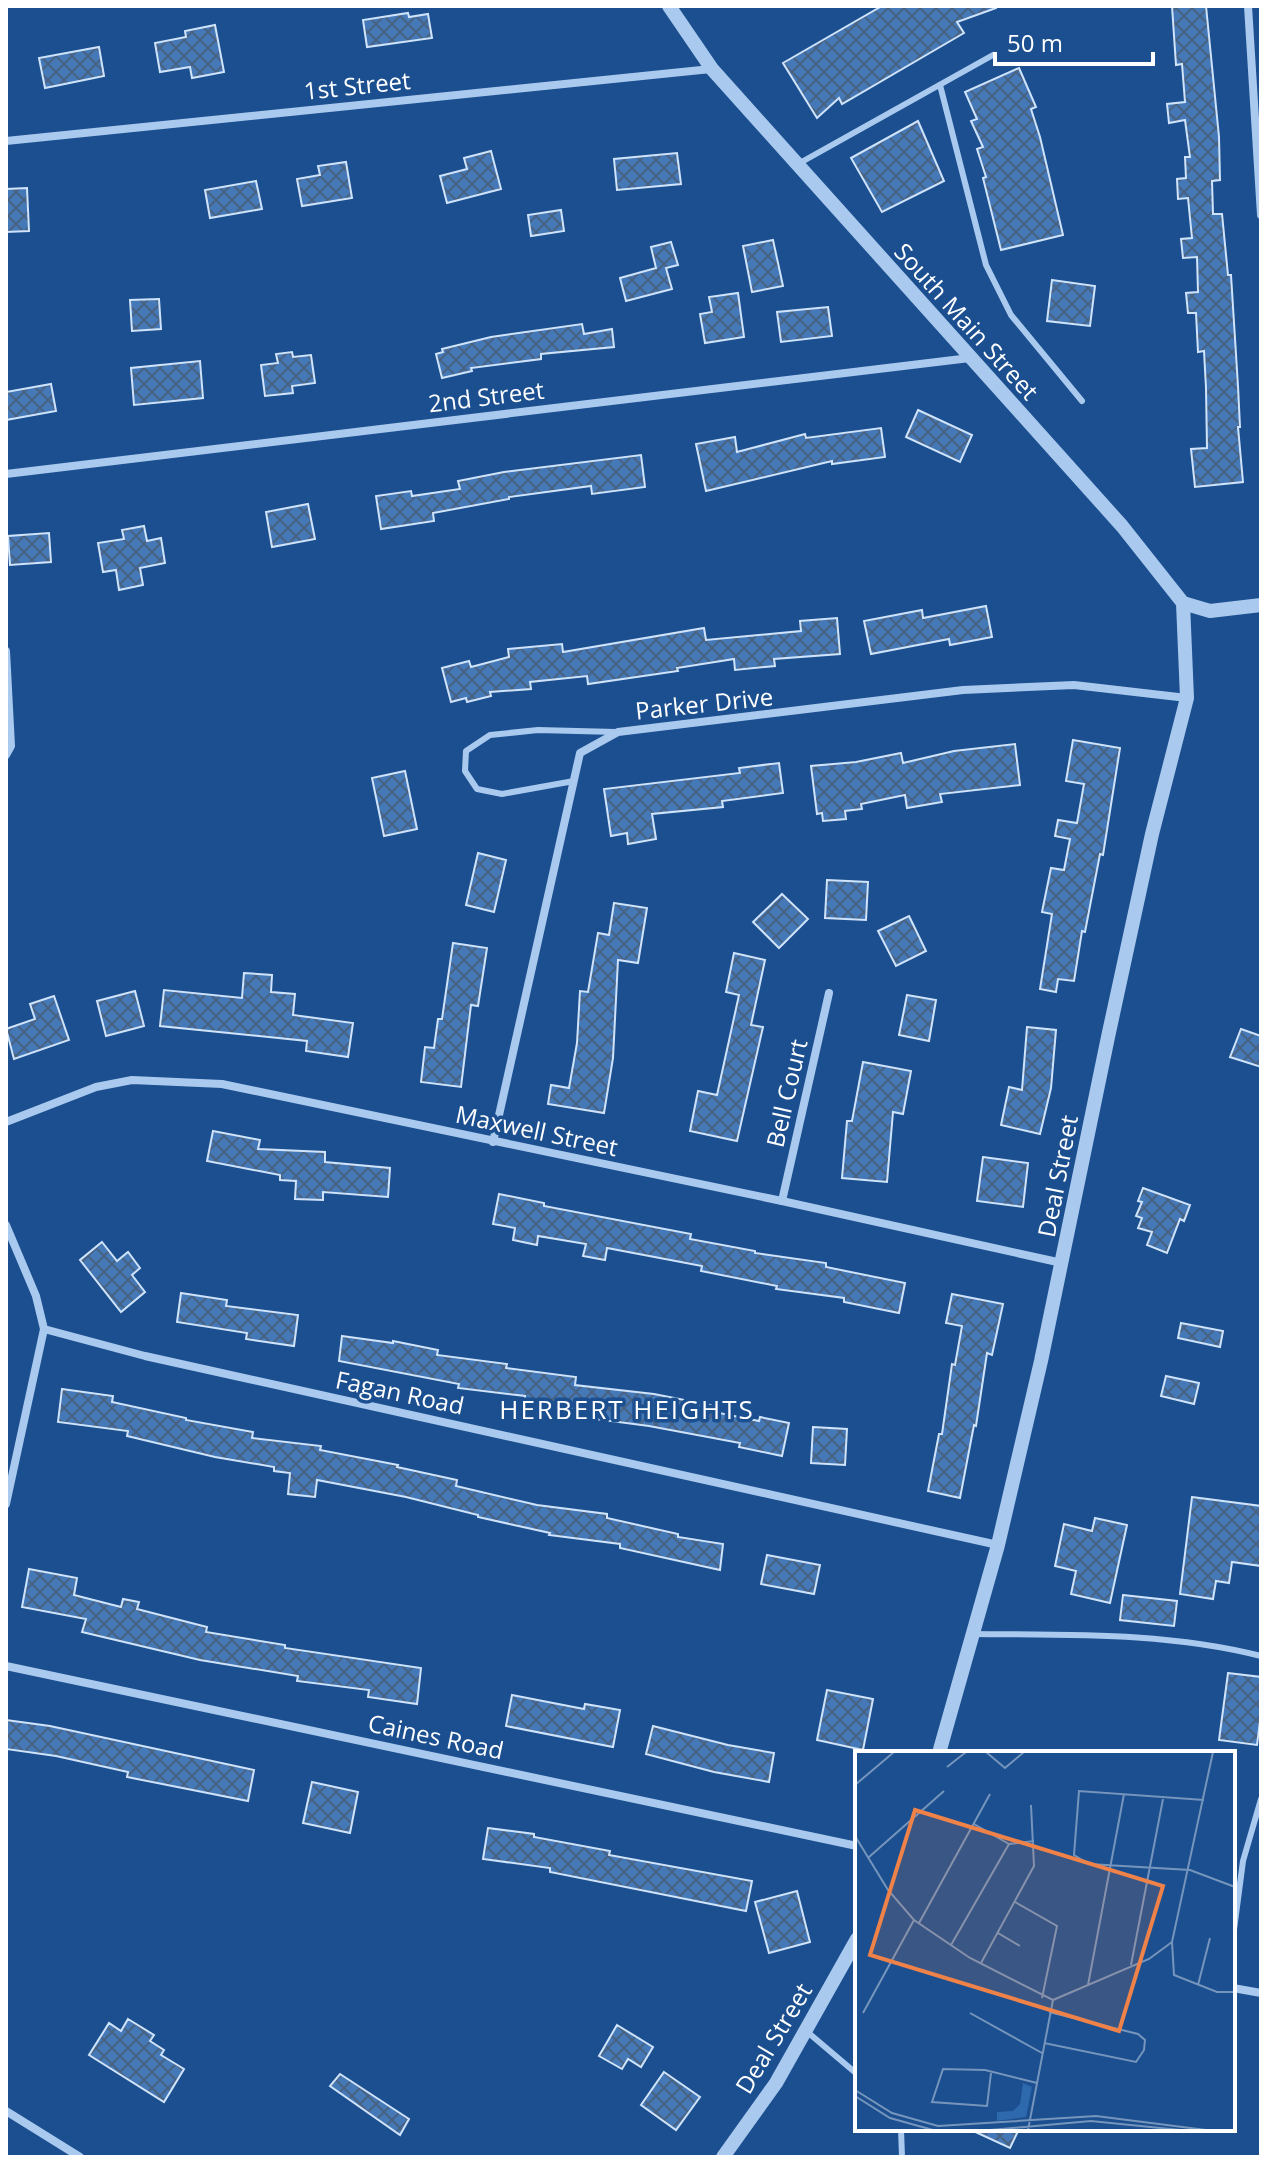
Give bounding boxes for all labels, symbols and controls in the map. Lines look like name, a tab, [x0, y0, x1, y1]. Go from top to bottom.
scale bar	[995, 16, 1153, 66]
text: 50 m	[1007, 26, 1063, 59]
street label: 1st Street	[302, 63, 412, 107]
street label: South Main Street	[888, 235, 1046, 407]
street label: 2nd Street	[426, 373, 546, 419]
street label: Parker Drive	[633, 679, 775, 727]
street label: Bell Court	[758, 1036, 814, 1150]
street label: Maxwell Street	[453, 1097, 621, 1163]
street label: Deal Street	[1029, 1112, 1085, 1240]
street label: Fagan Road	[333, 1362, 467, 1422]
district label: HERBERT HEIGHTS	[499, 1391, 755, 1427]
street label: Caines Road	[365, 1706, 507, 1766]
inset map	[855, 1751, 1235, 2131]
street label: Deal Street	[727, 1977, 819, 2099]

